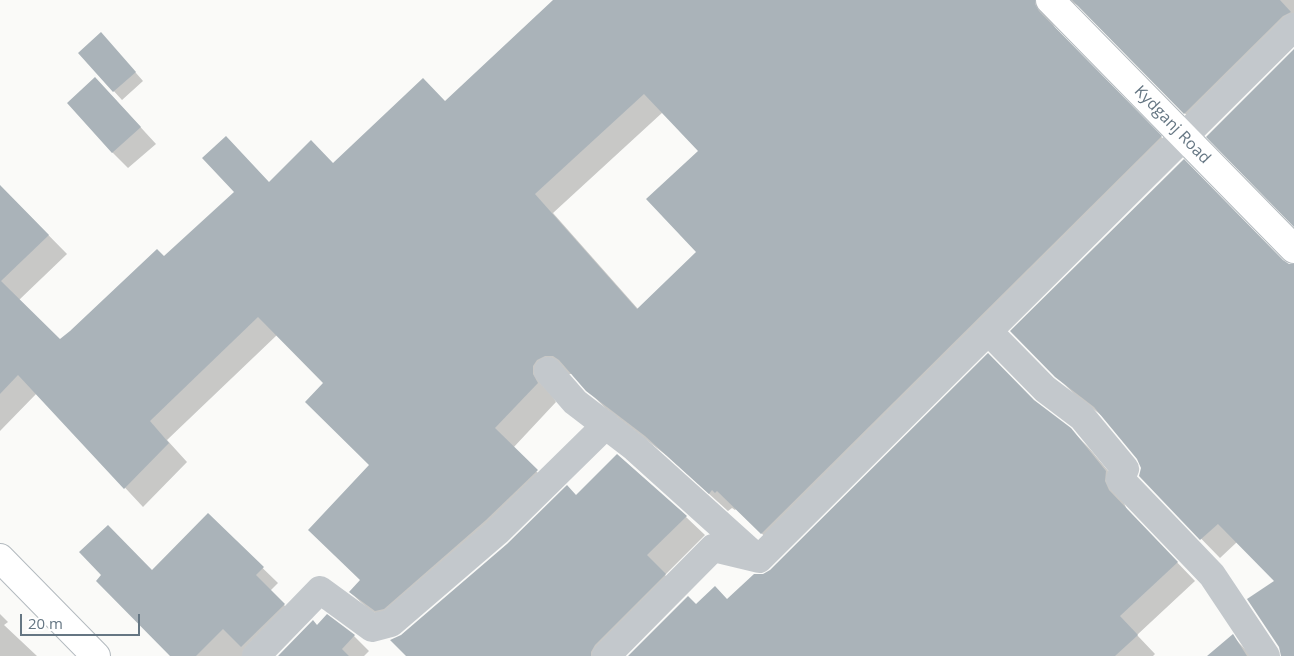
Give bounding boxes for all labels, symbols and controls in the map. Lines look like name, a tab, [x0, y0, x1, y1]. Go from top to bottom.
street label: Kydganj Road	[1130, 82, 1214, 168]
scale bar	[22, 604, 142, 636]
text: 20 m	[28, 613, 63, 633]

